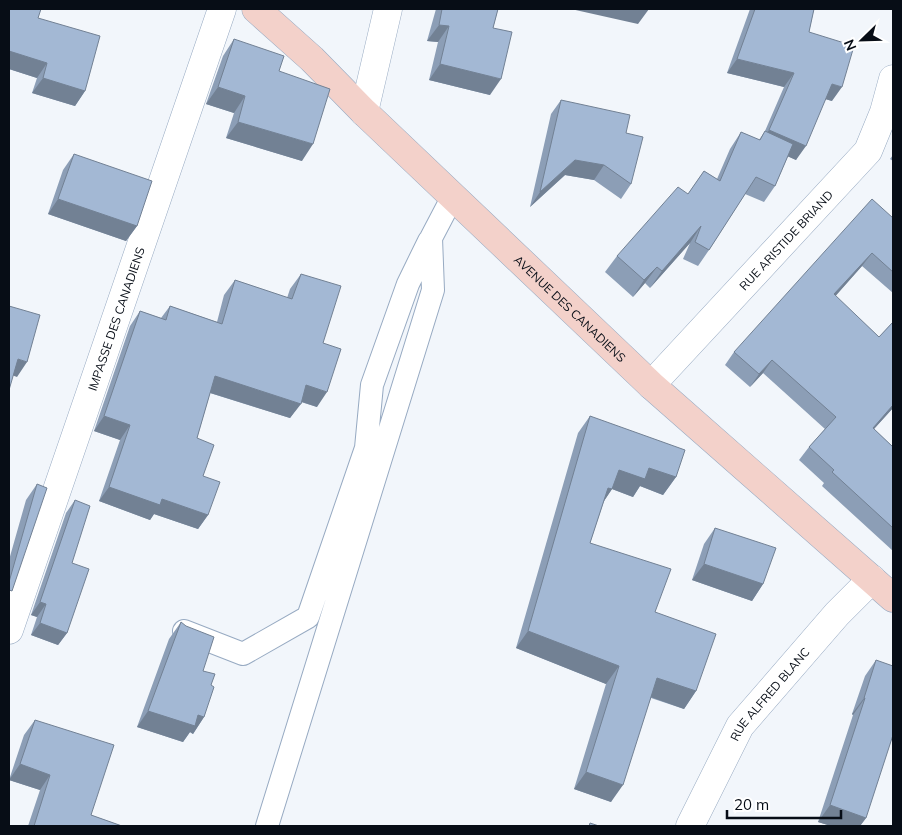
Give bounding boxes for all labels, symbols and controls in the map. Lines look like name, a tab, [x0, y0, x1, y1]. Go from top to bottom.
north arrow	[837, 15, 887, 65]
text: N	[840, 37, 860, 53]
street label: RUE ARISTIDE BRIAND	[736, 187, 836, 293]
street label: IMPASSE DES CANADIENS	[84, 245, 147, 393]
street label: AVENUE DES CANADIENS	[511, 252, 629, 365]
street label: RUE ALFRED BLANC	[726, 644, 812, 743]
scale bar	[727, 788, 841, 820]
text: 20 m	[734, 795, 769, 814]

